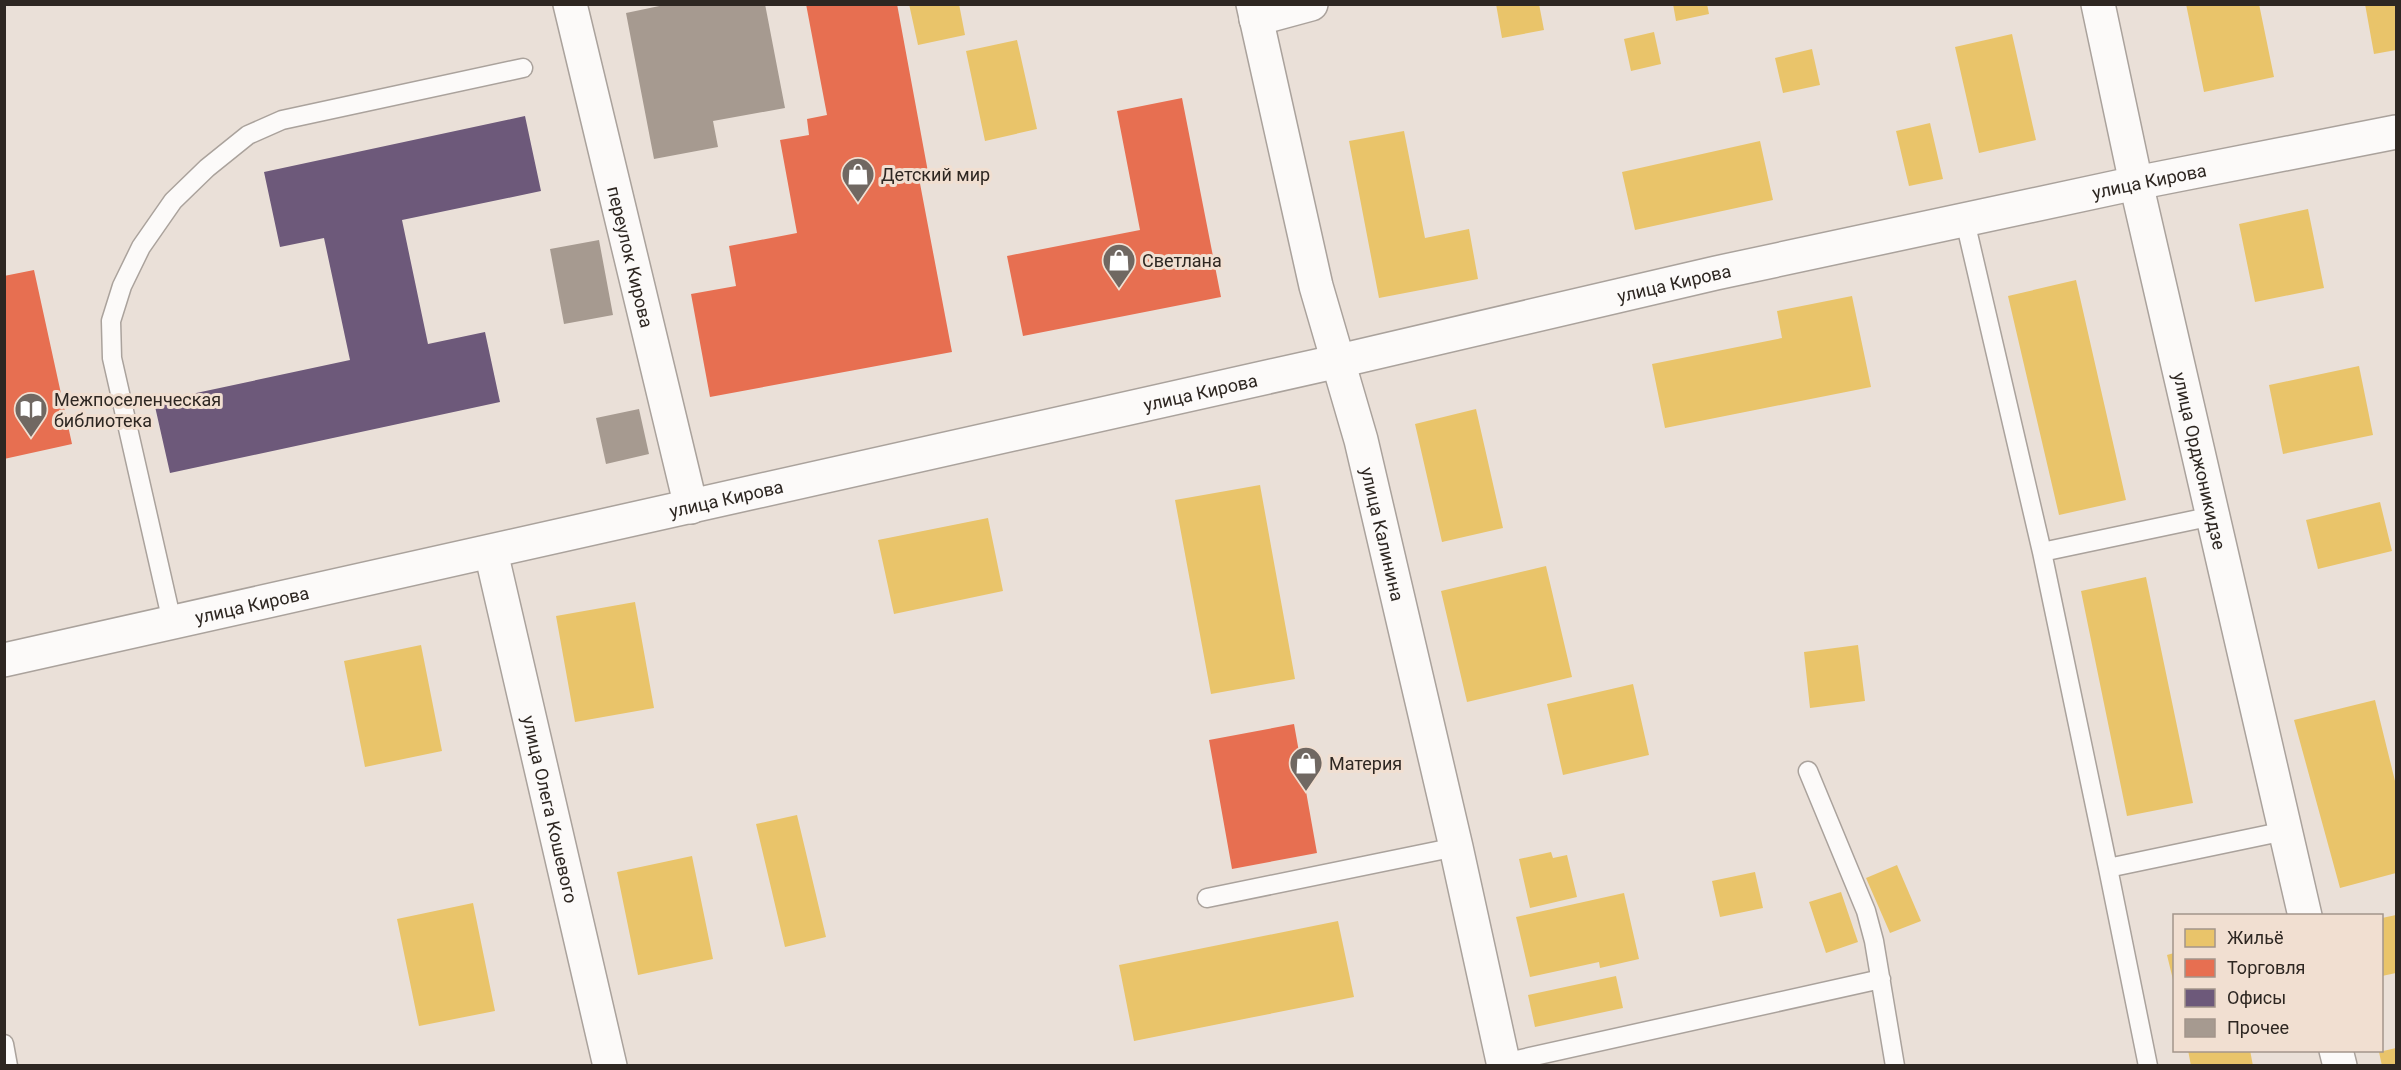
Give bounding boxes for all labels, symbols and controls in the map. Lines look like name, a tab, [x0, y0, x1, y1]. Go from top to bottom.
shop icon: Детский мир	[840, 156, 876, 203]
street label: улица Кирова	[2090, 159, 2208, 203]
place label: Детский мир	[881, 164, 990, 185]
street label: переулок Кирова	[604, 184, 658, 330]
shop icon: Светлана	[1101, 242, 1137, 289]
place label: Светлана	[1142, 250, 1222, 271]
street label: улица Кирова	[1615, 260, 1733, 306]
street label: улица Кирова	[1141, 369, 1259, 415]
street label: улица Орджоникидзе	[2169, 370, 2231, 551]
place label: Межпоселенческая библиотека	[54, 389, 221, 431]
library icon: Межпоселенческая библиотека	[13, 391, 49, 438]
street label: улица Калинина	[1357, 465, 1409, 603]
street label: улица Кирова	[667, 475, 785, 521]
street label: улица Кирова	[193, 582, 311, 627]
street label: улица Олега Кошевого	[519, 713, 582, 905]
shop icon: Материя	[1288, 745, 1324, 792]
place label: Материя	[1329, 753, 1402, 774]
legend	[2173, 914, 2383, 1052]
text: Жильё	[2227, 927, 2283, 948]
text: Торговля	[2227, 957, 2305, 978]
text: Офисы	[2227, 987, 2286, 1008]
text: Прочее	[2227, 1017, 2289, 1038]

